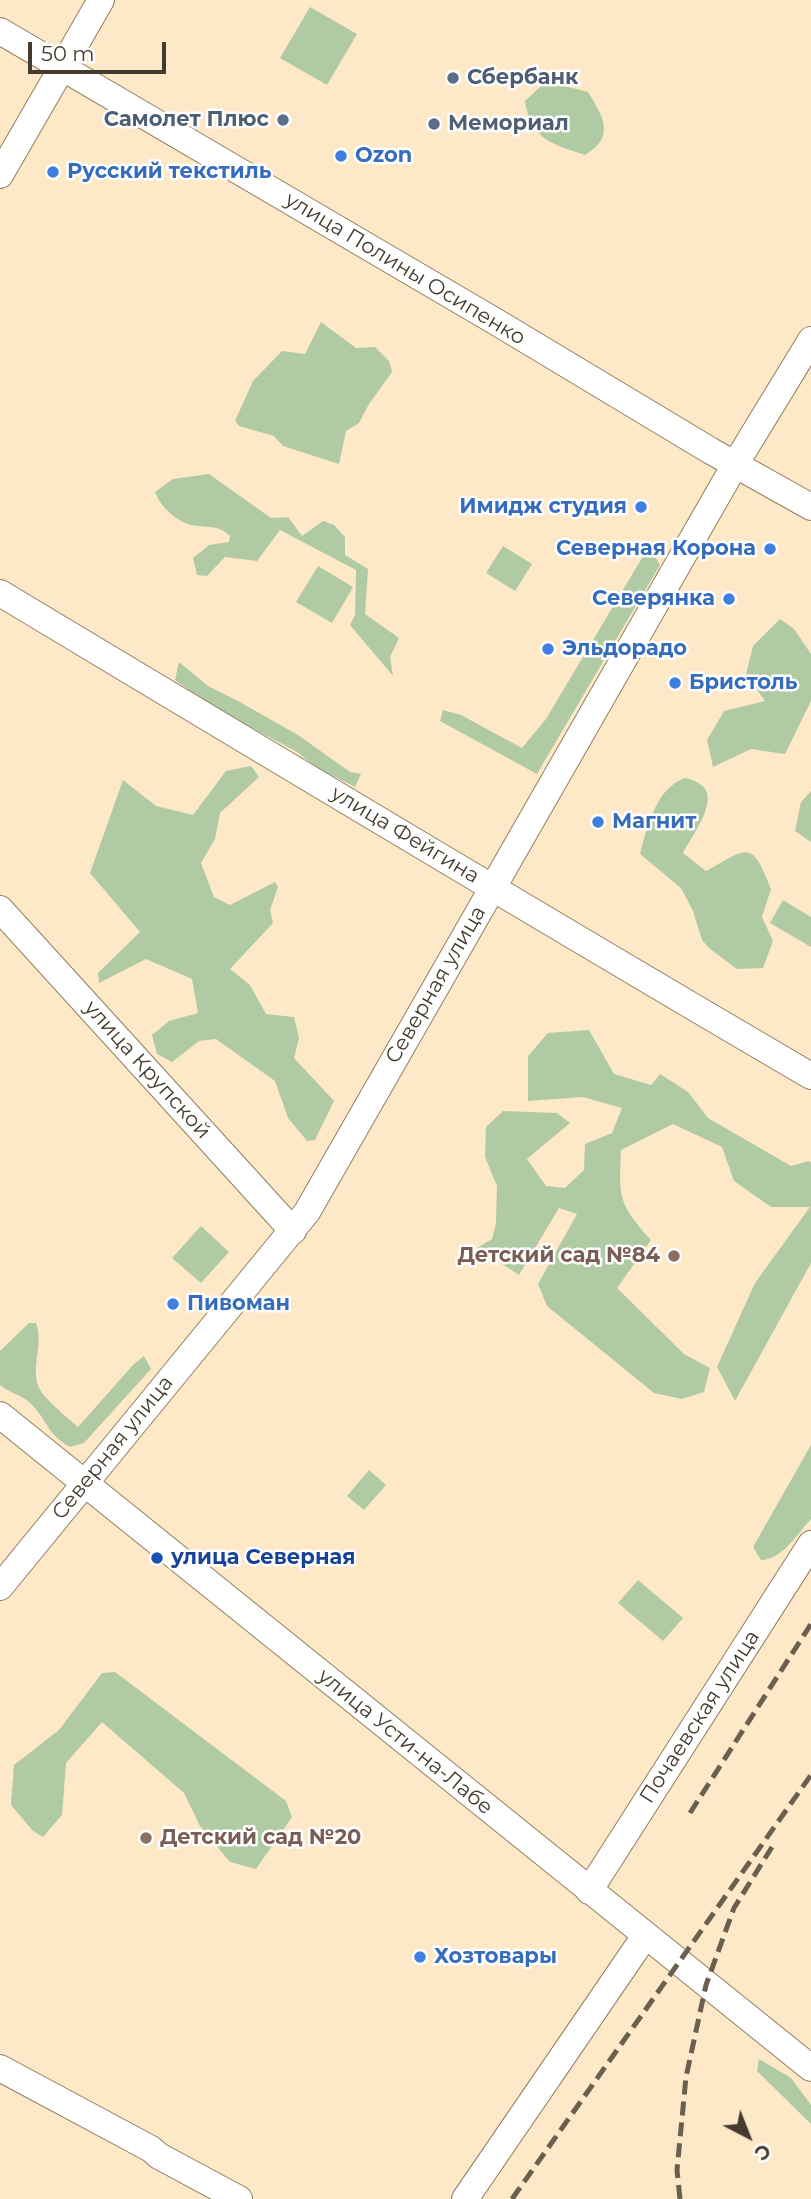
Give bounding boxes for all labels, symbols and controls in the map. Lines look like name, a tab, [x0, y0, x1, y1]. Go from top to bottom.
scale bar	[32, 28, 170, 72]
text: 50 m	[41, 41, 95, 66]
place label: Сбербанк	[467, 65, 578, 91]
marker: Сбербанк	[445, 70, 461, 86]
place label: Самолет Плюс	[104, 107, 269, 133]
place label: Мемориал	[448, 111, 569, 137]
marker: Самолет Плюс	[275, 112, 291, 128]
marker: Мемориал	[426, 116, 442, 132]
place label: Ozon	[355, 143, 412, 169]
marker: Ozon	[333, 148, 349, 164]
place label: Русский текстиль	[67, 159, 271, 185]
marker: Русский текстиль	[45, 164, 61, 180]
street label: улица Полины Осипенко	[280, 187, 530, 351]
place label: Имидж студия	[459, 494, 627, 520]
marker: Имидж студия	[633, 499, 649, 515]
place label: Северная Корона	[556, 536, 756, 562]
marker: Северная Корона	[762, 541, 778, 557]
place label: Северянка	[592, 586, 715, 612]
marker: Северянка	[721, 591, 737, 607]
place label: Эльдорадо	[562, 636, 687, 662]
marker: Эльдорадо	[540, 641, 556, 657]
place label: Бристоль	[689, 670, 797, 696]
marker: Бристоль	[667, 675, 683, 691]
street label: улица Фейгина	[326, 781, 484, 889]
place label: Магнит	[612, 809, 696, 835]
marker: Магнит	[590, 814, 606, 830]
street label: Северная улица	[381, 902, 491, 1068]
street label: улица Крупской	[78, 996, 216, 1144]
place label: Детский сад №84	[457, 1243, 660, 1269]
marker: Детский сад №84	[666, 1248, 682, 1264]
place label: Пивоман	[187, 1291, 290, 1317]
marker: Пивоман	[165, 1296, 181, 1312]
street label: Северная улица	[47, 1371, 179, 1525]
place label: улица Северная	[171, 1545, 355, 1571]
marker: улица Северная	[149, 1550, 165, 1566]
street label: Почаевская улица	[635, 1626, 765, 1808]
street label: улица Усти-на-Лабе	[312, 1664, 498, 1820]
place label: Детский сад №20	[160, 1825, 361, 1851]
marker: Детский сад №20	[138, 1830, 154, 1846]
place label: Хозтовары	[434, 1944, 557, 1970]
marker: Хозтовары	[412, 1949, 428, 1965]
north arrow	[713, 2101, 783, 2171]
text: С	[750, 2139, 775, 2165]

